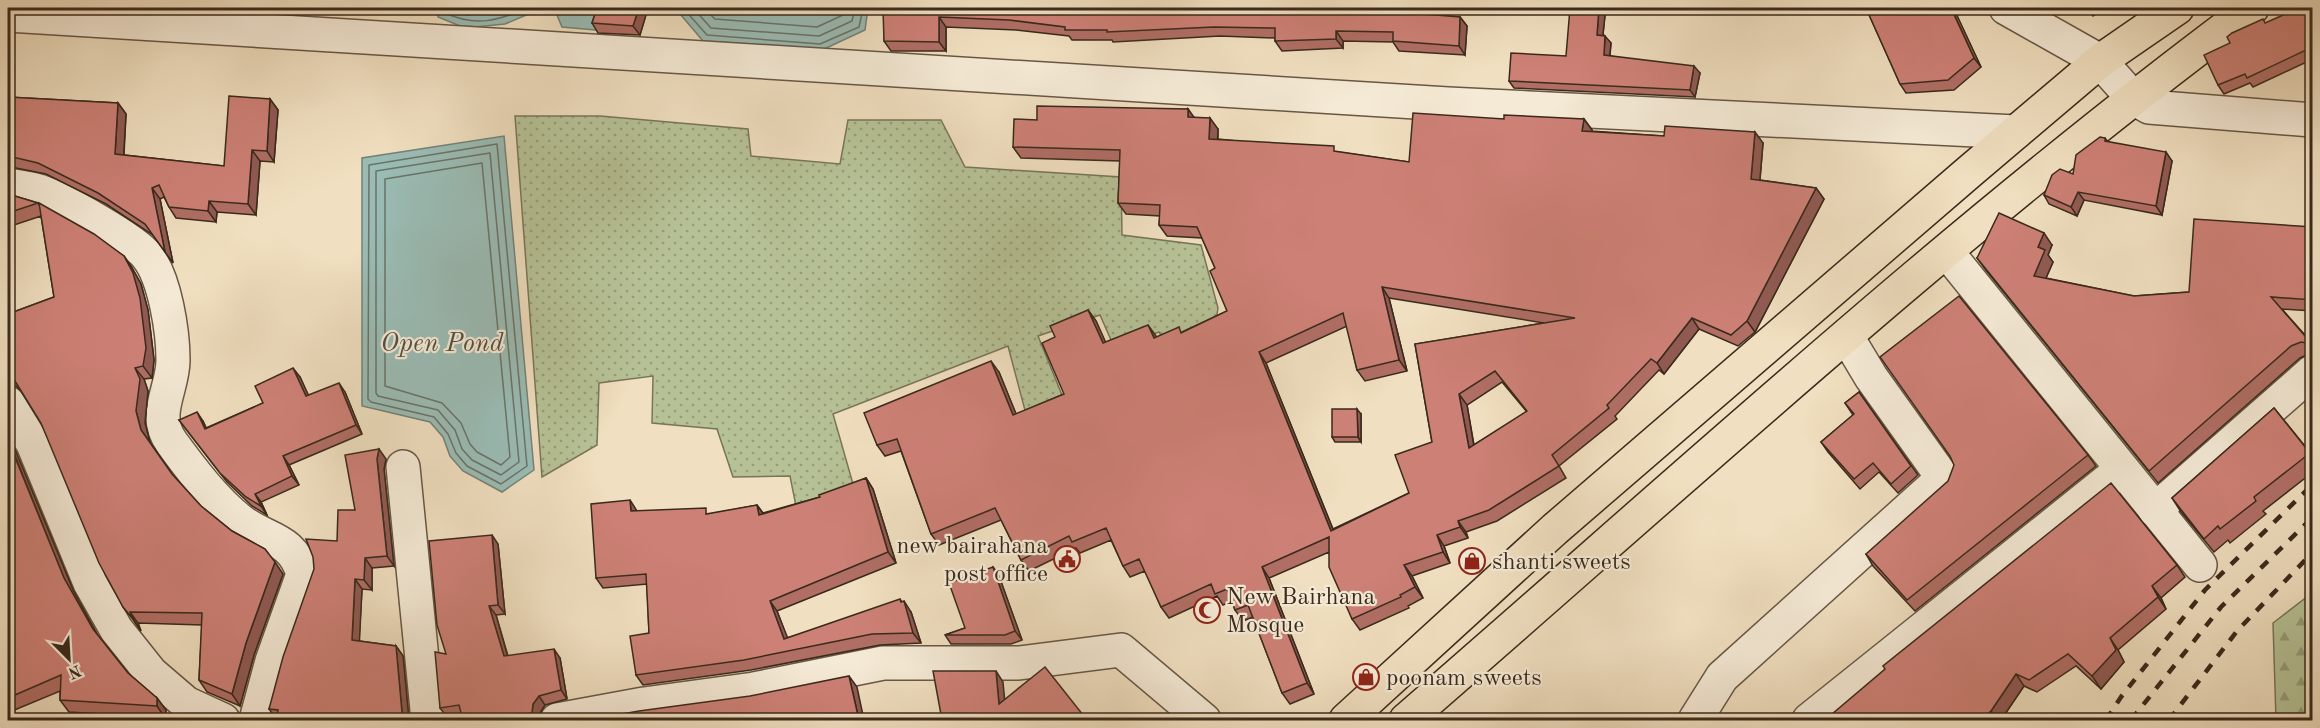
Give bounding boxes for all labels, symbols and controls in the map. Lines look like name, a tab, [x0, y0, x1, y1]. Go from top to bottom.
water label: Open Pond	[381, 331, 504, 357]
place label: new bairahana post office	[897, 535, 1048, 587]
public building icon: new bairahana post office	[1052, 544, 1082, 574]
shop icon: shanti sweets	[1457, 546, 1487, 576]
place label: shanti sweets	[1492, 551, 1631, 575]
place label: New Bairhana Mosque	[1226, 586, 1375, 638]
mosque icon: New Bairhana Mosque	[1192, 595, 1222, 625]
north arrow	[39, 629, 99, 689]
text: N	[65, 661, 83, 681]
shop icon: poonam sweets	[1351, 662, 1381, 692]
place label: poonam sweets	[1386, 667, 1542, 691]

